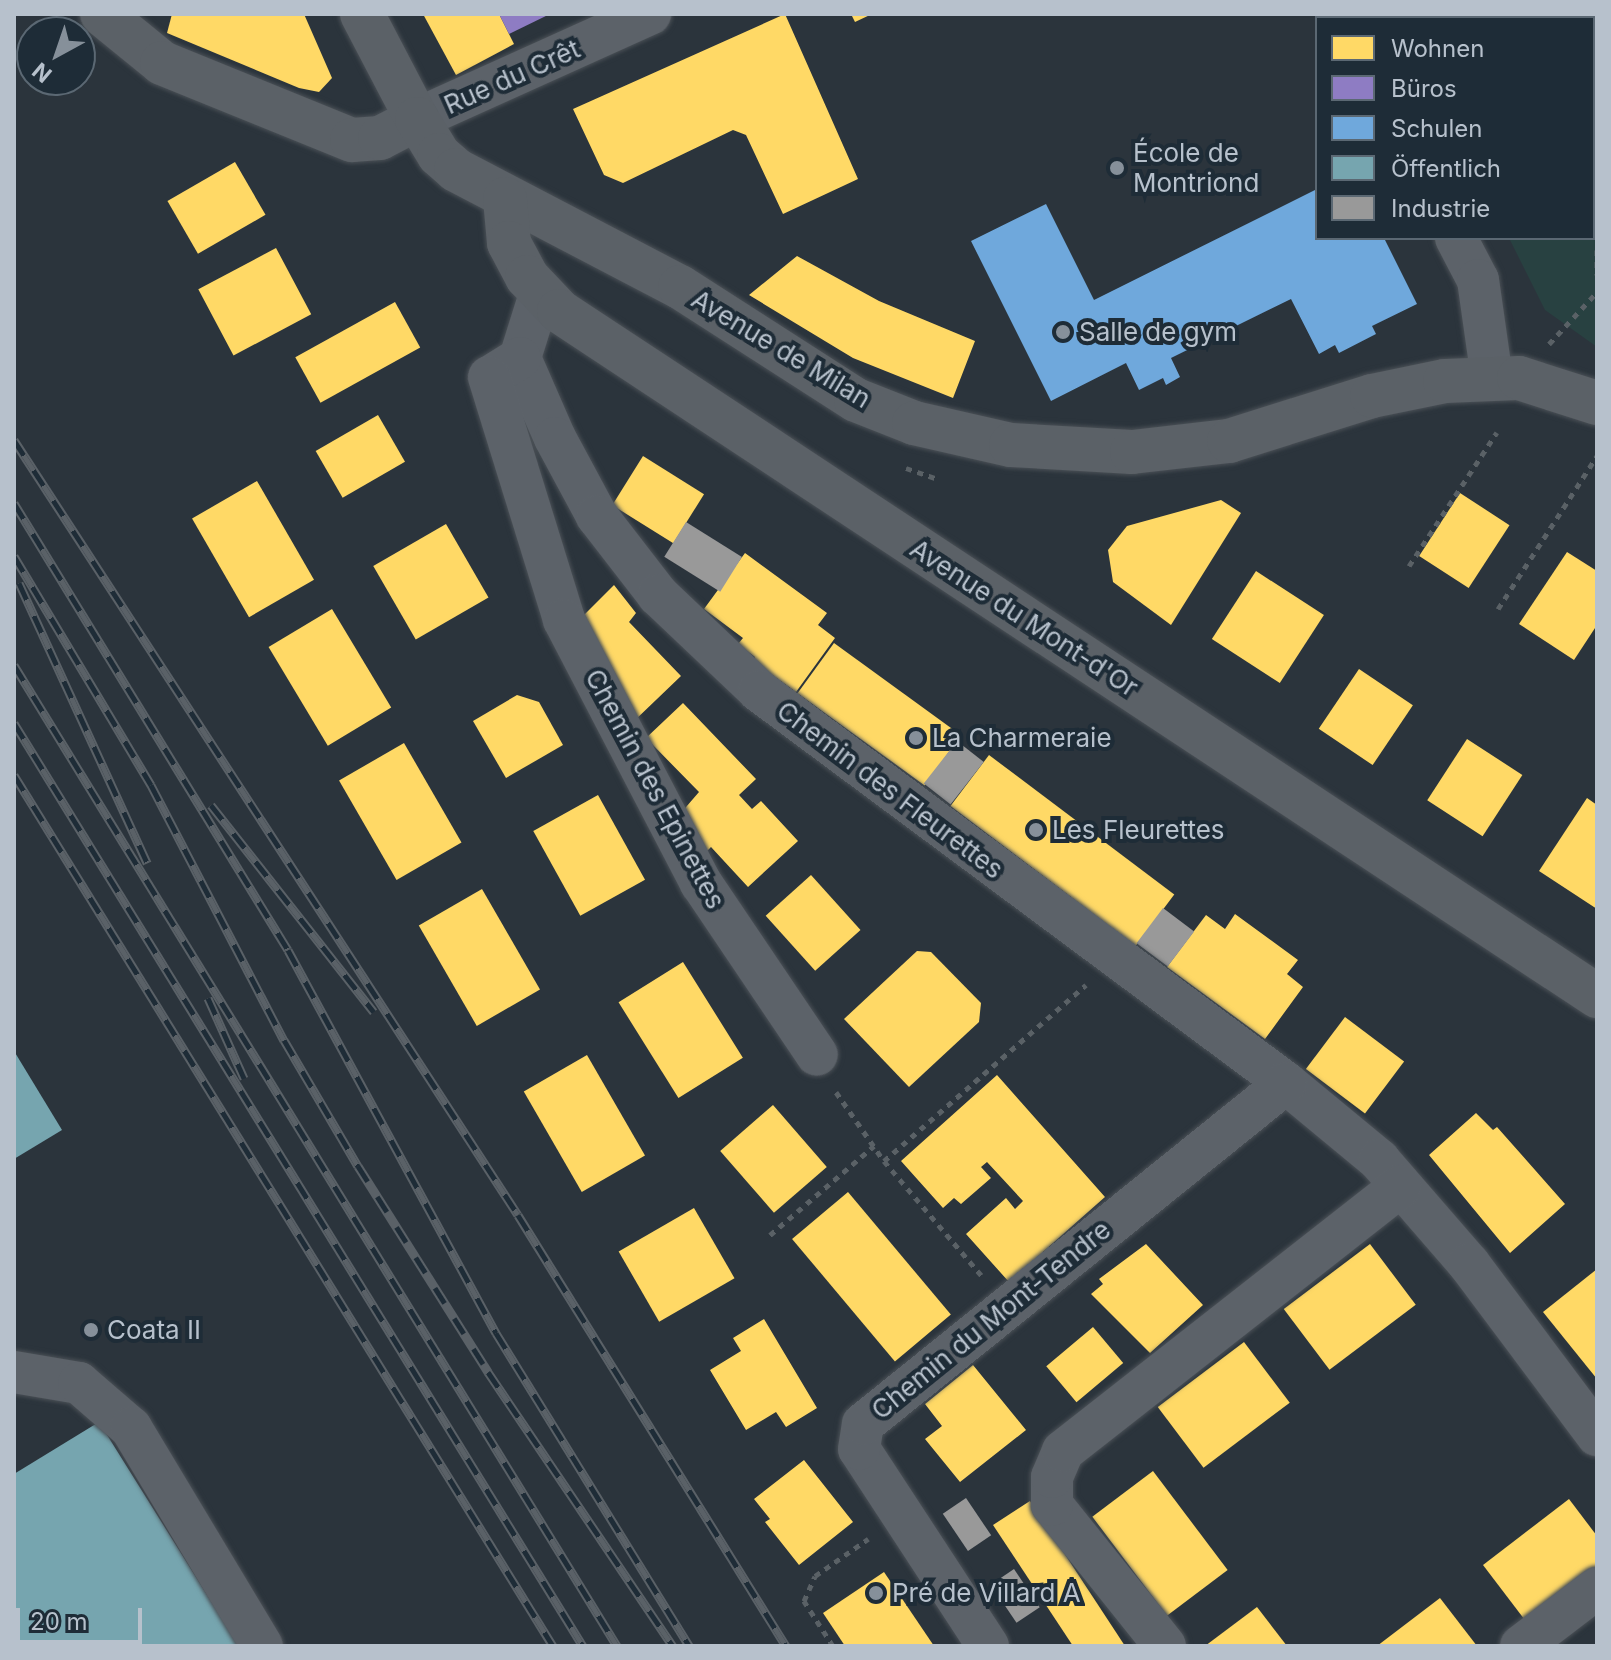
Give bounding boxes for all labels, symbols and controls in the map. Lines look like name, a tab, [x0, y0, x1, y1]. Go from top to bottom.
north arrow	[16, 16, 96, 96]
legend	[1315, 16, 1595, 240]
street label: Rue du Crêt	[439, 33, 585, 121]
text: Wohnen	[1391, 34, 1484, 63]
text: N	[27, 58, 57, 88]
text: Büros	[1391, 74, 1457, 103]
text: Schulen	[1391, 114, 1482, 143]
place label: École de Montriond	[1133, 137, 1259, 198]
text: Öffentlich	[1391, 154, 1501, 183]
marker: École de Montriond	[1108, 159, 1126, 177]
text: Industrie	[1391, 194, 1490, 223]
street label: Avenue de Milan	[686, 283, 876, 415]
place label: Salle de gym	[1079, 316, 1237, 348]
marker: Salle de gym	[1054, 323, 1072, 341]
street label: Avenue du Mont-d'Or	[904, 533, 1144, 703]
street label: Chemin des Epinettes	[579, 664, 731, 914]
street label: Chemin des Fleurettes	[771, 695, 1009, 885]
place label: La Charmeraie	[932, 722, 1112, 754]
marker: La Charmeraie	[907, 729, 925, 747]
place label: Les Fleurettes	[1052, 814, 1225, 846]
marker: Les Fleurettes	[1027, 821, 1045, 839]
street label: Chemin du Mont-Tendre	[865, 1214, 1117, 1426]
place label: Coata II	[107, 1314, 201, 1346]
marker: Coata II	[82, 1321, 100, 1339]
place label: Pré de Villard A	[892, 1577, 1081, 1609]
marker: Pré de Villard A	[867, 1584, 885, 1602]
scale bar	[20, 1592, 146, 1642]
text: 20 m	[30, 1607, 88, 1636]

